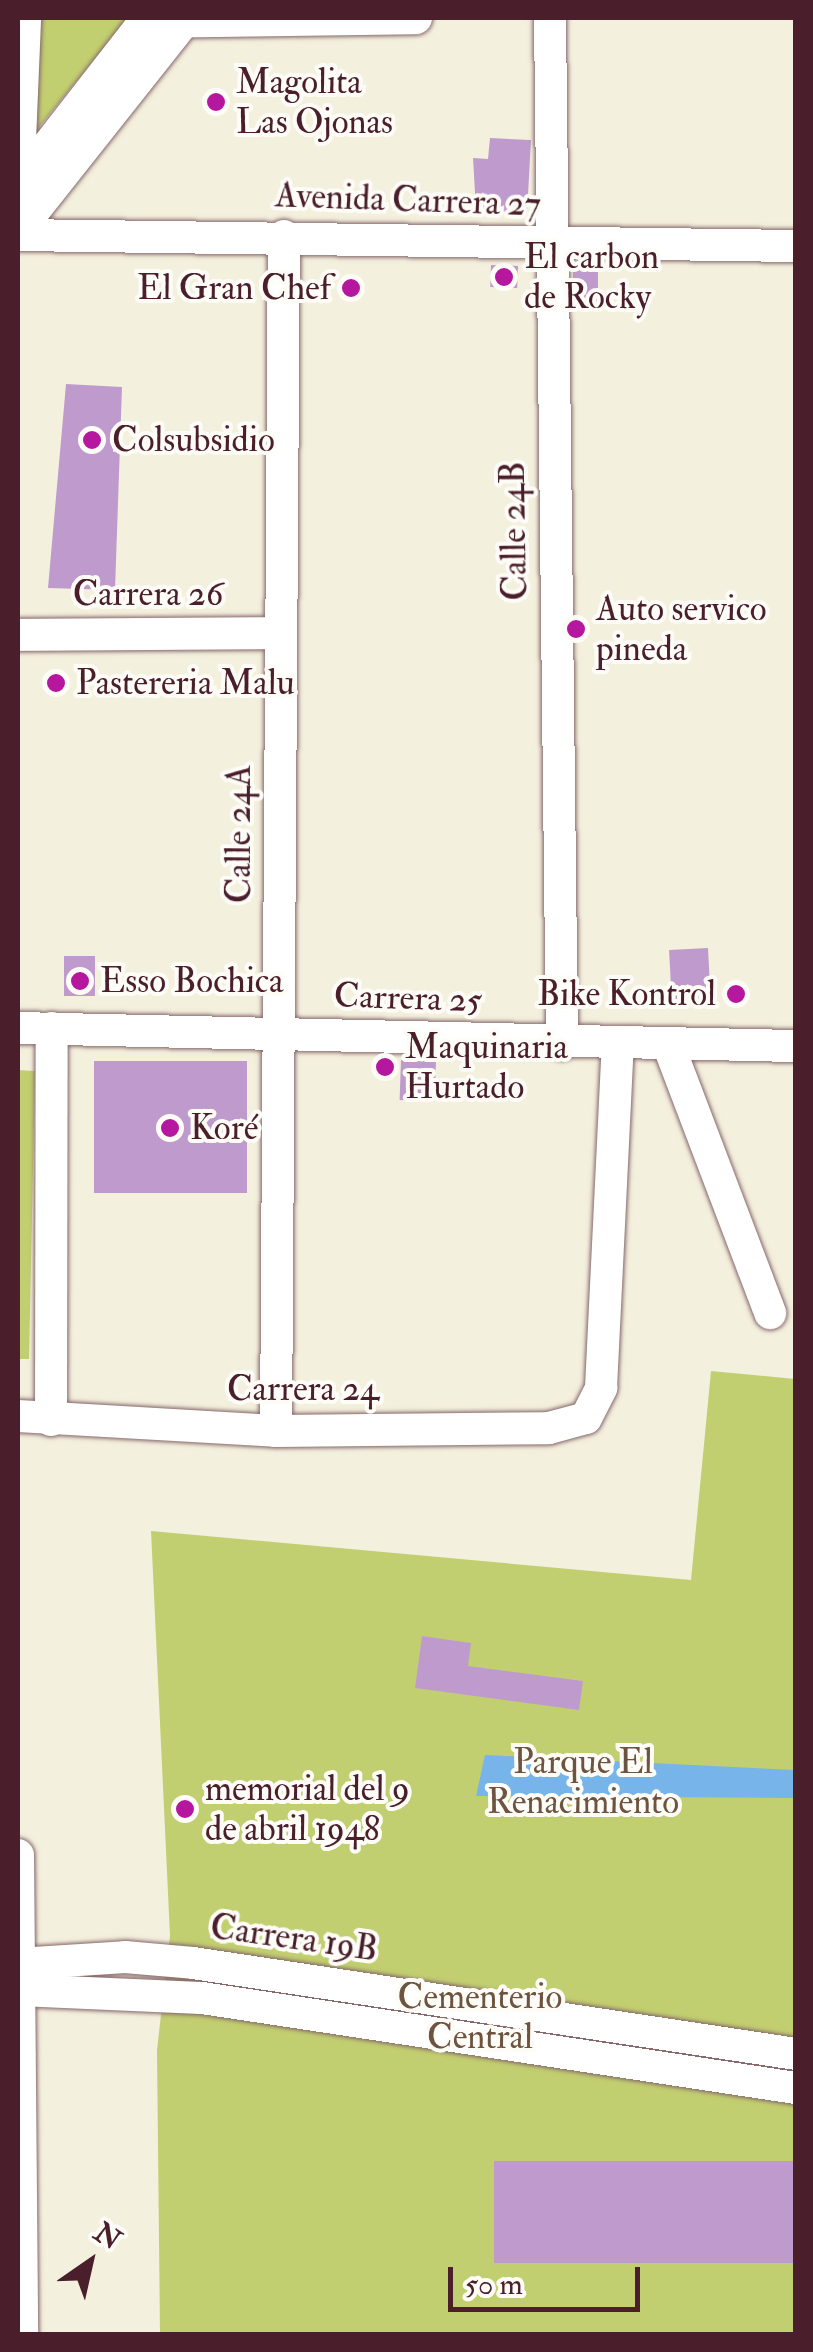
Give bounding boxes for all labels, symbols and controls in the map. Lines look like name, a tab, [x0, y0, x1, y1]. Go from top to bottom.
place label: Magolita Las Ojonas	[236, 61, 393, 143]
marker: Magolita Las Ojonas	[205, 91, 227, 113]
street label: Avenida Carrera 27	[274, 174, 542, 226]
place label: El carbon de Rocky	[524, 236, 659, 318]
marker: El carbon de Rocky	[493, 266, 515, 288]
place label: El Gran Chef	[137, 267, 331, 309]
marker: El Gran Chef	[340, 277, 362, 299]
place label: Colsubsidio	[112, 419, 275, 461]
marker: Colsubsidio	[81, 429, 103, 451]
street label: Calle 24B	[492, 461, 536, 601]
street label: Carrera 26	[73, 573, 223, 615]
place label: Auto servico pineda	[596, 588, 767, 670]
marker: Auto servico pineda	[565, 618, 587, 640]
place label: Pastereria Malu	[76, 662, 295, 704]
marker: Pastereria Malu	[45, 672, 67, 694]
street label: Calle 24A	[218, 765, 260, 903]
place label: Esso Bochica	[100, 960, 283, 1002]
marker: Esso Bochica	[69, 970, 91, 992]
place label: Bike Kontrol	[537, 973, 716, 1015]
street label: Carrera 25	[333, 974, 483, 1022]
marker: Bike Kontrol	[725, 983, 747, 1005]
place label: Maquinaria Hurtado	[405, 1026, 568, 1108]
marker: Maquinaria Hurtado	[374, 1056, 396, 1078]
place label: Koré	[190, 1107, 258, 1149]
marker: Koré	[159, 1117, 181, 1139]
street label: Carrera 24	[227, 1368, 379, 1410]
park label: Parque El Renacimiento	[487, 1741, 679, 1823]
place label: memorial del 9 de abril 1948	[205, 1768, 410, 1850]
marker: memorial del 9 de abril 1948	[174, 1798, 196, 1820]
street label: Carrera 19B	[208, 1905, 380, 1971]
park label: Cementerio Central	[398, 1976, 562, 2058]
north arrow	[40, 2212, 140, 2312]
text: N	[87, 2215, 127, 2258]
scale bar	[453, 2247, 646, 2309]
text: 50 m	[465, 2266, 523, 2303]

